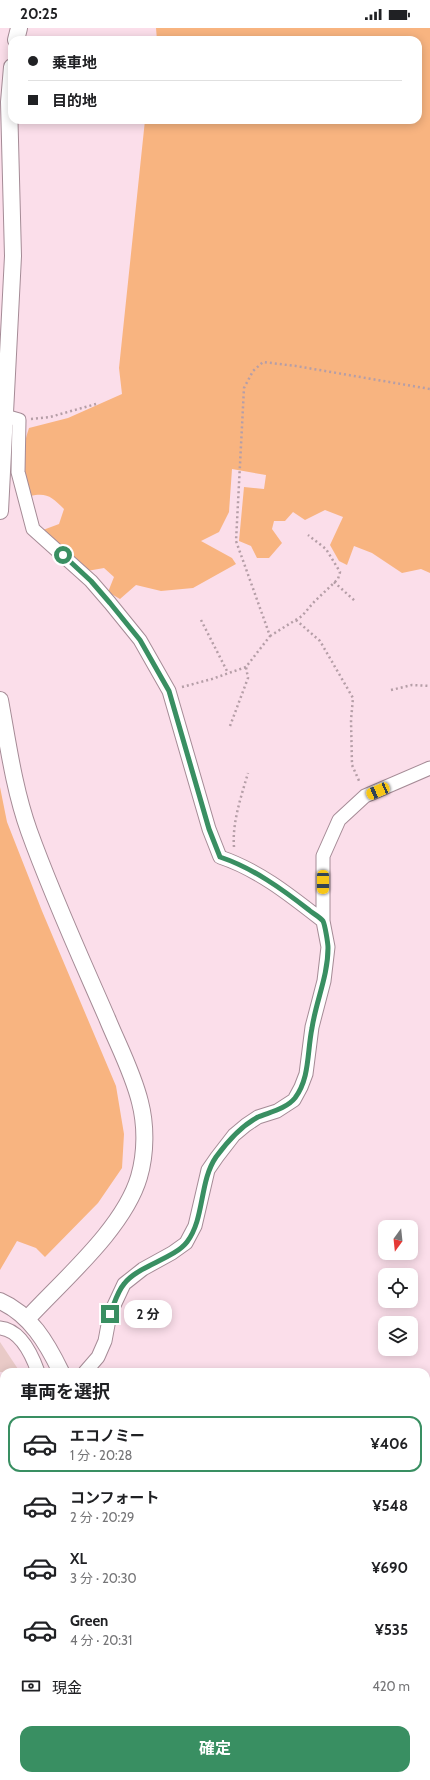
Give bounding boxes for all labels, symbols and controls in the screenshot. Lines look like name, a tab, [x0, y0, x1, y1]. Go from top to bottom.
text: 20:25	[20, 5, 58, 23]
text: 乗車地	[52, 54, 97, 72]
text: 目的地	[52, 92, 97, 110]
route start	[54, 546, 72, 564]
car	[365, 781, 391, 801]
car	[317, 870, 329, 894]
north arrow	[378, 1220, 418, 1260]
map controls	[378, 1220, 418, 1356]
button: locate	[378, 1268, 418, 1308]
callout: 2 分	[124, 1300, 172, 1328]
route end	[101, 1305, 119, 1323]
text: 2 分	[137, 1306, 159, 1322]
button: layers	[378, 1316, 418, 1356]
text: 車両を選択	[20, 1381, 110, 1403]
icon: car	[22, 1426, 58, 1462]
text: エコノミー	[70, 1427, 145, 1445]
text: ¥406	[371, 1435, 408, 1453]
text: 1 分 · 20:28	[70, 1447, 132, 1463]
icon: car	[22, 1488, 58, 1524]
text: コンフォート	[70, 1489, 160, 1507]
text: ¥548	[373, 1497, 408, 1515]
text: 2 分 · 20:29	[70, 1509, 134, 1525]
icon: car	[22, 1550, 58, 1586]
text: XL	[70, 1550, 87, 1568]
text: ¥690	[371, 1559, 408, 1577]
text: 3 分 · 20:30	[70, 1570, 137, 1586]
icon: car	[22, 1612, 58, 1648]
text: Green	[70, 1612, 108, 1630]
text: ¥535	[375, 1621, 408, 1639]
text: 4 分 · 20:31	[70, 1632, 132, 1648]
icon: cash	[20, 1675, 42, 1697]
text: 420 m	[372, 1678, 410, 1694]
text: 現金	[52, 1679, 82, 1697]
button: 確定	[20, 1726, 410, 1772]

